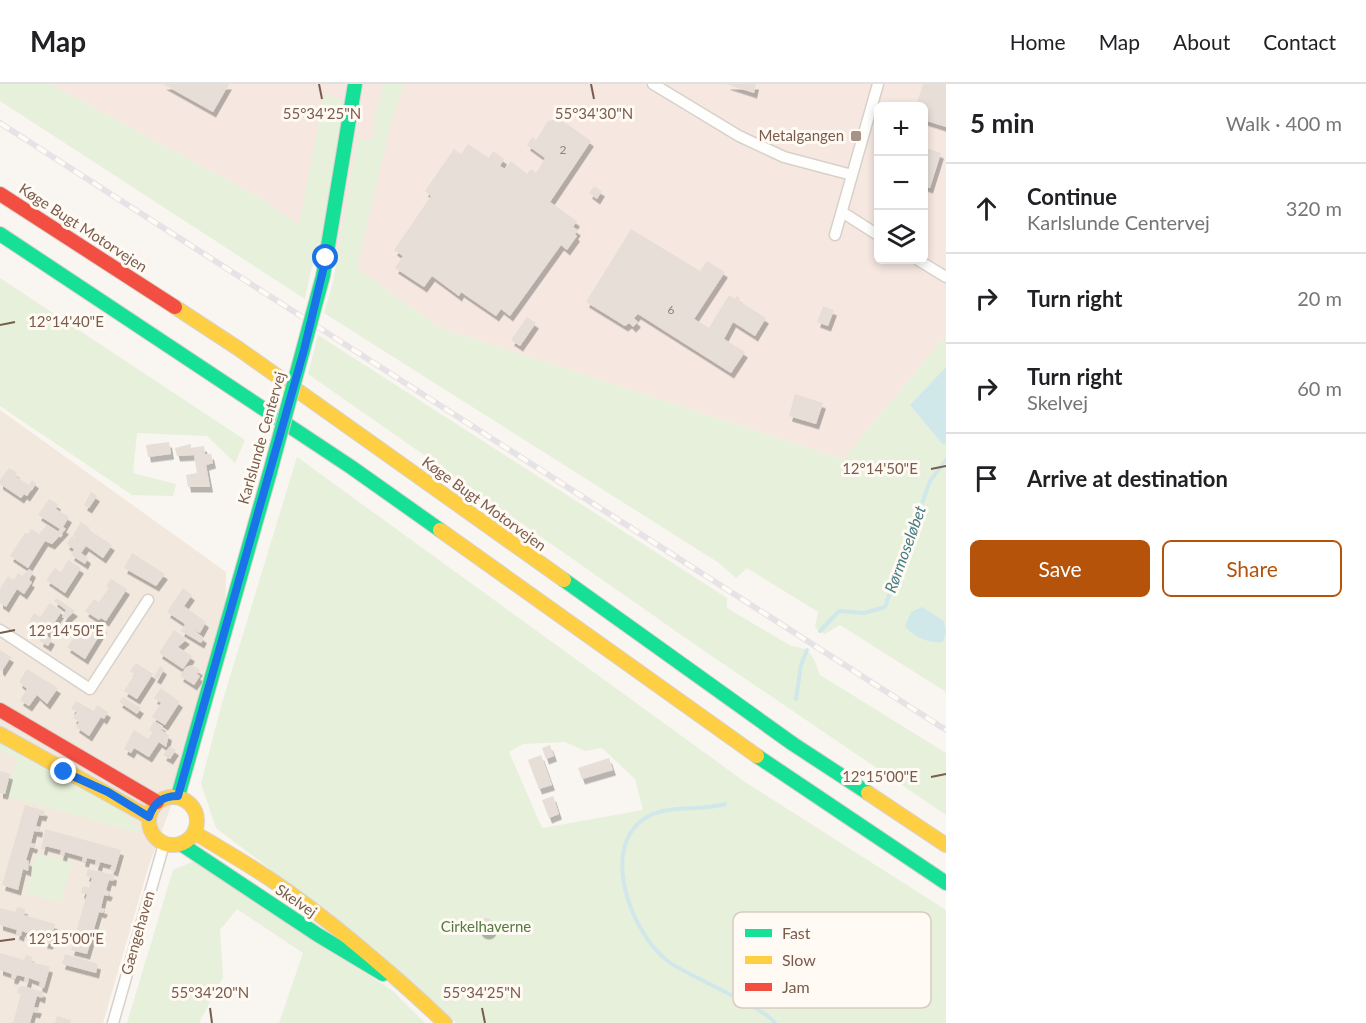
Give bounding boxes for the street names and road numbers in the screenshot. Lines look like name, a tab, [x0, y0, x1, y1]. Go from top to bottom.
street label: Køge Bugt Motorvejen	[16, 179, 151, 275]
street label: Karlslunde Centervej	[233, 369, 289, 506]
street label: Køge Bugt Motorvejen	[419, 452, 550, 554]
street label: Skelvej	[273, 880, 321, 920]
street label: Gængehaven	[116, 889, 158, 977]

